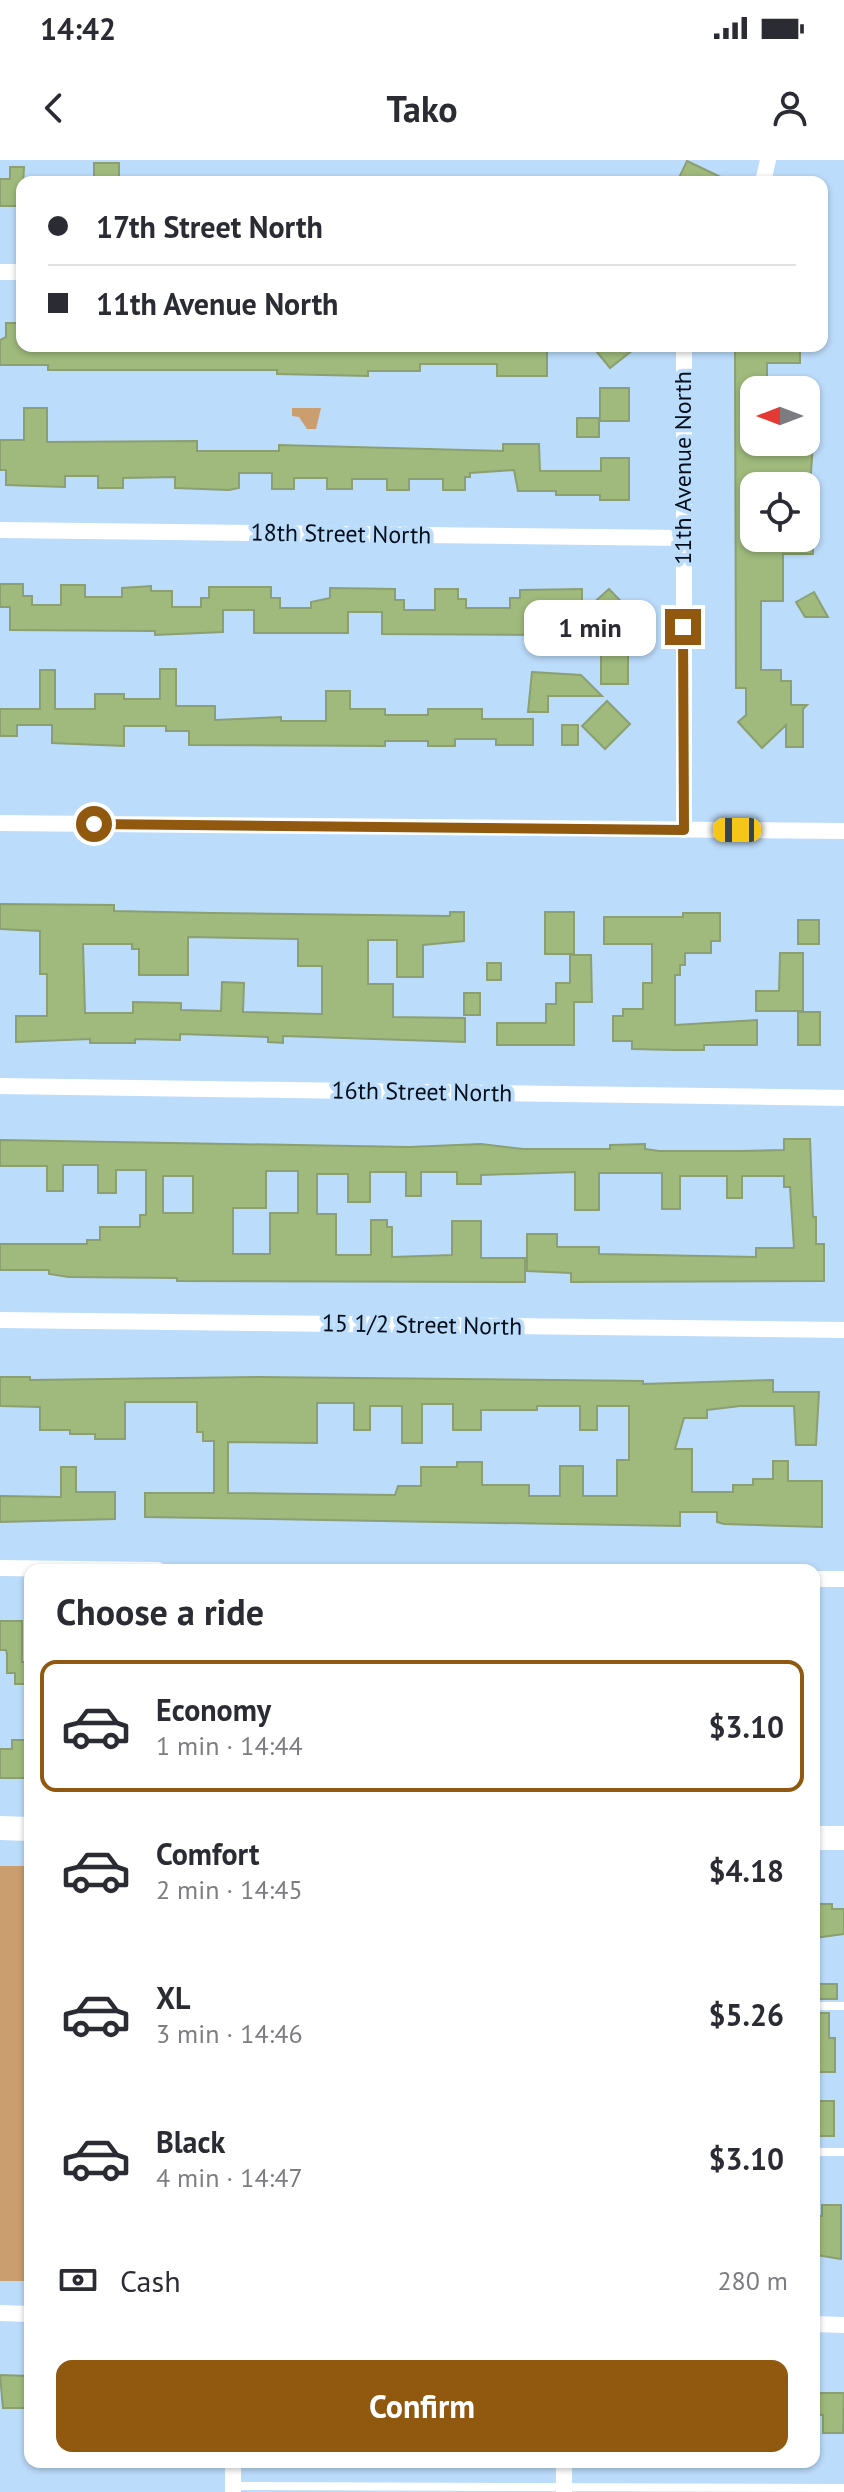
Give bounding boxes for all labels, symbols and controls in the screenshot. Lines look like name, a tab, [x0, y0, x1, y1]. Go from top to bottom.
text: 14:42	[40, 9, 116, 48]
text: Tako	[386, 85, 458, 132]
icon: back	[32, 86, 76, 130]
icon: person	[768, 86, 812, 130]
text: 17th Street North	[96, 207, 323, 246]
text: 11th Avenue North	[96, 284, 338, 323]
street label: 11th Avenue North	[667, 371, 698, 565]
north arrow	[740, 376, 820, 456]
map controls	[740, 376, 820, 552]
button: locate	[740, 472, 820, 552]
street label: 18th Street North	[250, 516, 432, 551]
callout: 1 min	[523, 599, 655, 655]
route end	[665, 609, 701, 645]
text: 1 min	[558, 611, 622, 644]
route start	[76, 806, 112, 842]
car	[713, 818, 761, 842]
street label: 16th Street North	[331, 1074, 513, 1109]
street label: 15 1/2 Street North	[322, 1307, 523, 1342]
text: Choose a ride	[56, 1588, 264, 1635]
icon: car	[60, 1690, 132, 1762]
text: Economy	[156, 1690, 271, 1729]
text: $3.10	[709, 1707, 784, 1746]
text: 1 min · 14:44	[156, 1729, 303, 1762]
icon: car	[60, 1834, 132, 1906]
text: Comfort	[156, 1834, 259, 1873]
text: $4.18	[709, 1851, 784, 1890]
text: 2 min · 14:45	[156, 1873, 303, 1906]
icon: car	[60, 1978, 132, 2050]
text: XL	[156, 1978, 190, 2017]
text: $5.26	[709, 1995, 784, 2034]
text: 3 min · 14:46	[156, 2017, 303, 2050]
icon: car	[60, 2122, 132, 2194]
text: Black	[156, 2122, 225, 2161]
text: $3.10	[709, 2139, 784, 2178]
text: 4 min · 14:47	[156, 2161, 303, 2194]
icon: cash	[56, 2258, 100, 2302]
text: Cash	[120, 2261, 181, 2300]
text: 280 m	[717, 2264, 788, 2297]
button: Confirm	[56, 2360, 788, 2452]

